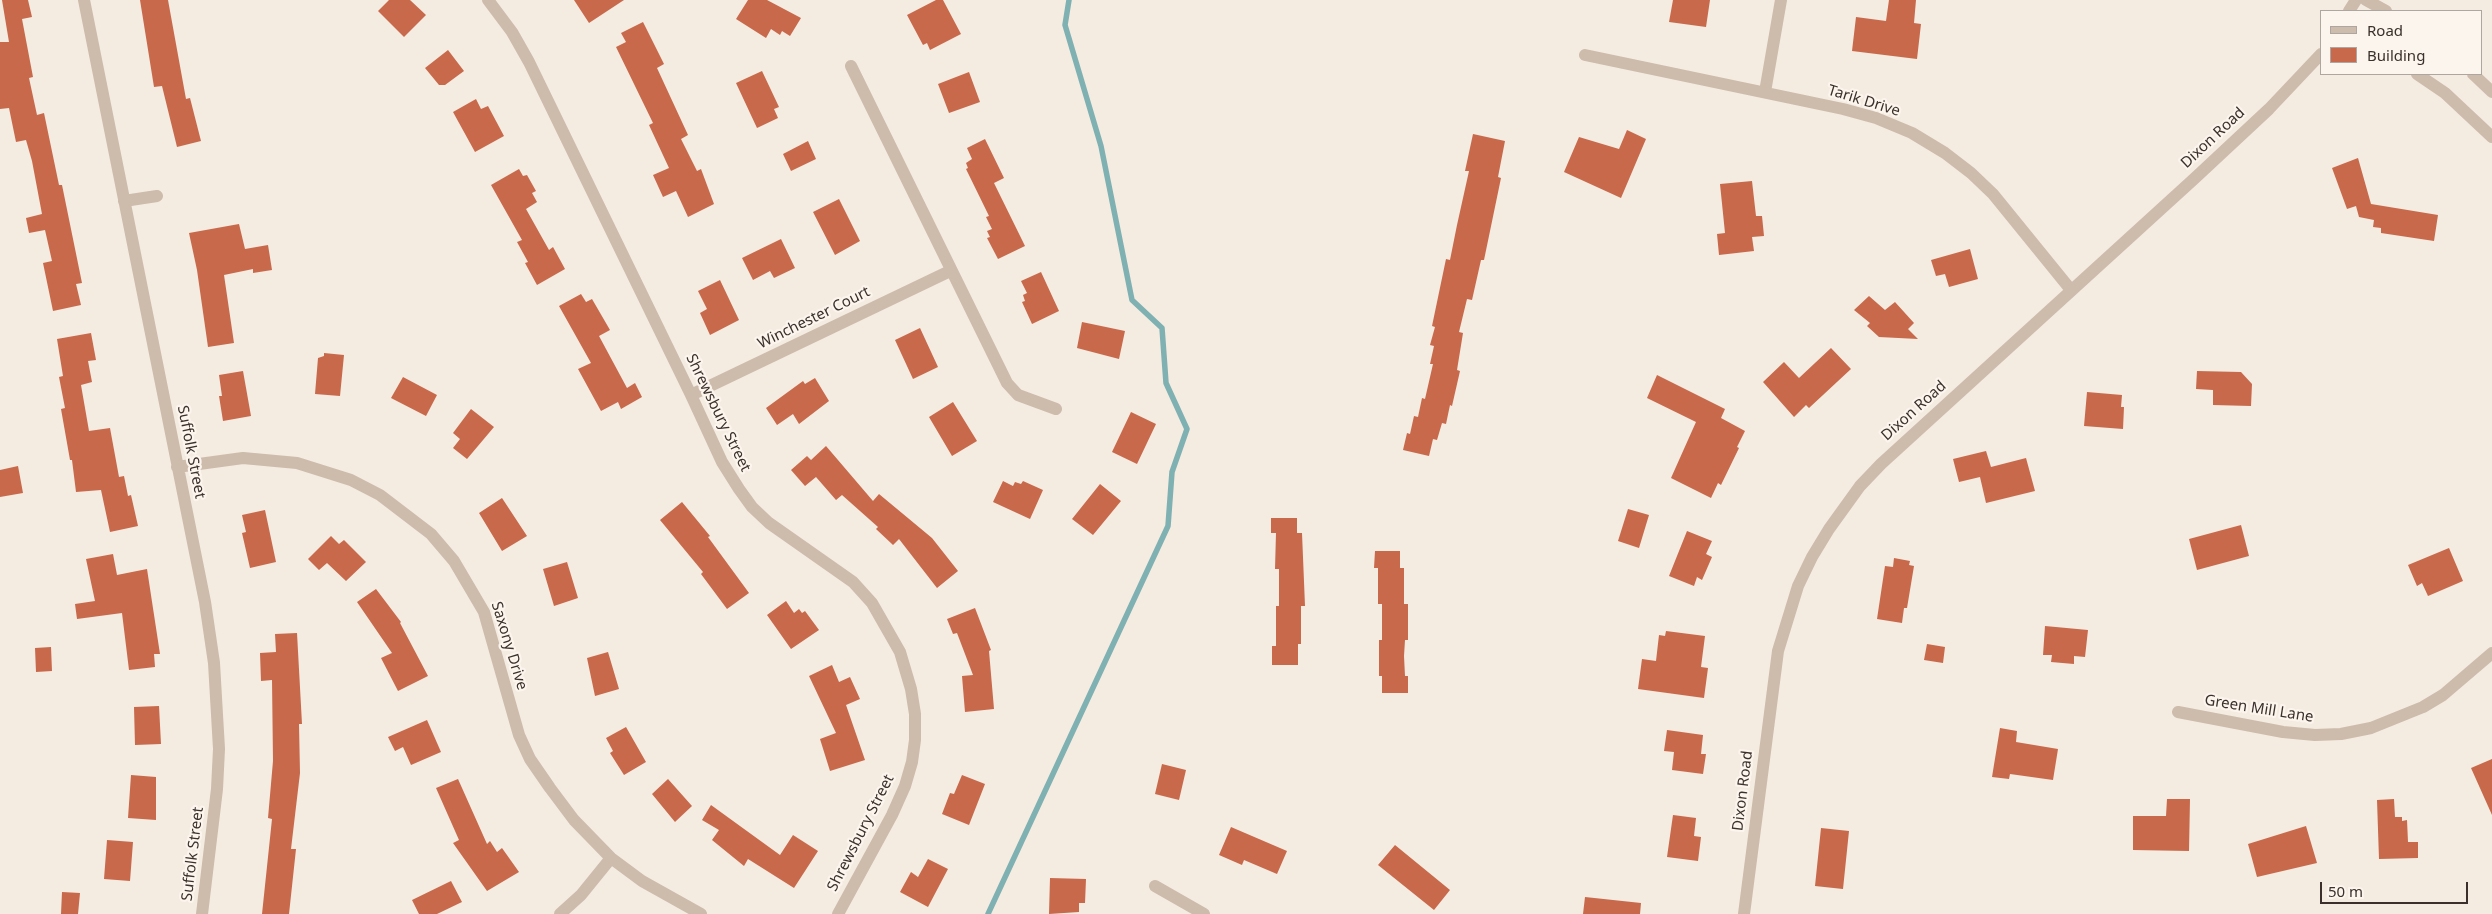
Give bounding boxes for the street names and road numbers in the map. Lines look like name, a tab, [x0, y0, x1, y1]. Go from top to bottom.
street label: Tarik Drive	[1826, 81, 1902, 121]
street label: Dixon Road	[2177, 104, 2249, 172]
street label: Winchester Court	[755, 283, 873, 353]
street label: Shrewsbury Street	[682, 351, 754, 475]
street label: Dixon Road	[1878, 377, 1950, 445]
street label: Suffolk Street	[173, 404, 209, 500]
street label: Saxony Drive	[487, 600, 531, 692]
street label: Green Mill Lane	[2203, 692, 2315, 726]
street label: Dixon Road	[1729, 750, 1757, 832]
street label: Shrewsbury Street	[824, 772, 898, 894]
street label: Suffolk Street	[178, 806, 208, 902]

